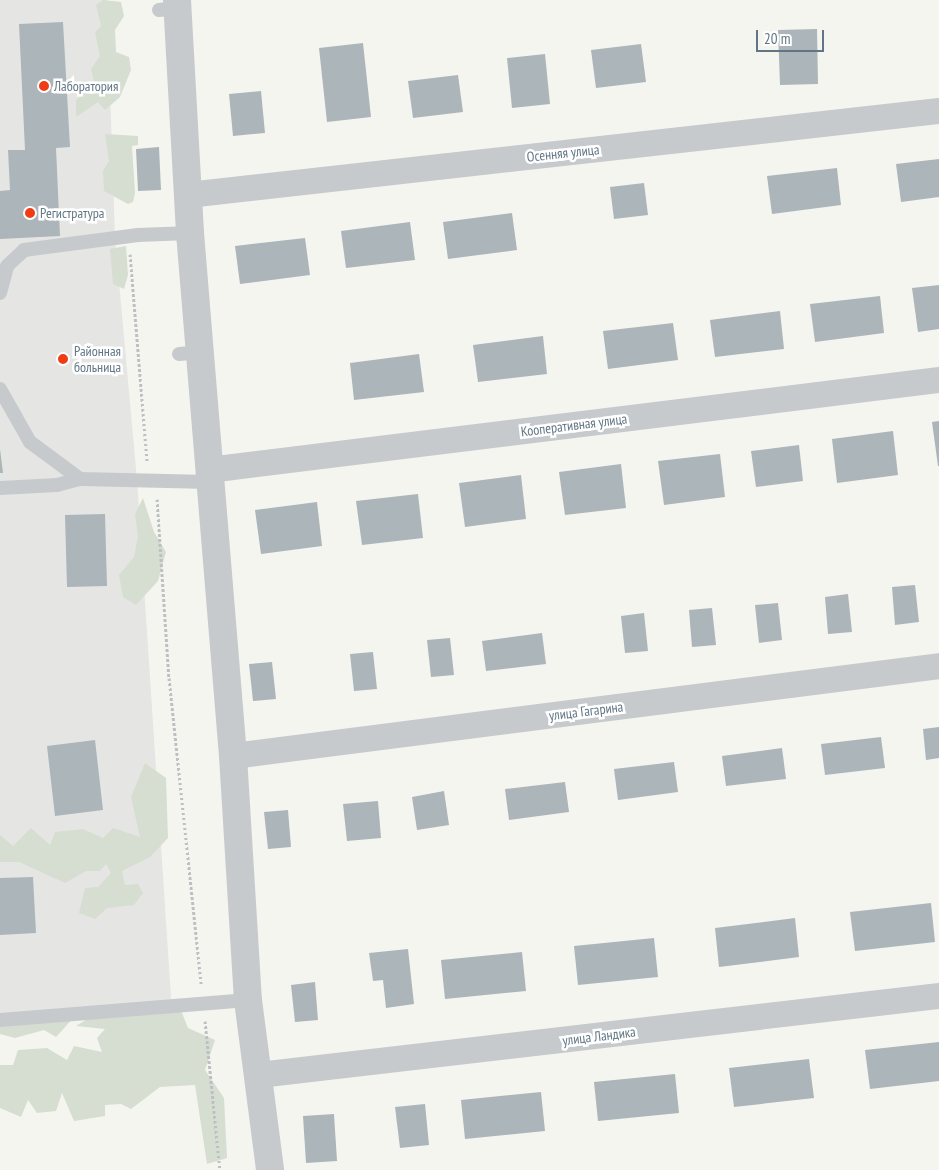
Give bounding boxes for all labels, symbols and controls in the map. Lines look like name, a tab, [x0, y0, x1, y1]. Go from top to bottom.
scale bar	[759, 20, 826, 52]
text: 20 m	[764, 29, 790, 48]
place label: Лаборатория	[54, 78, 118, 94]
marker: Лаборатория	[38, 80, 50, 92]
street label: Осенняя улица	[526, 141, 600, 165]
place label: Регистратура	[40, 205, 104, 221]
marker: Регистратура	[24, 207, 36, 219]
place label: Районная больница	[74, 343, 121, 376]
marker: Районная больница	[56, 352, 70, 366]
street label: Кооперативная улица	[520, 410, 628, 440]
street label: улица Гагарина	[548, 698, 624, 724]
street label: улица Ландика	[561, 1023, 637, 1049]

